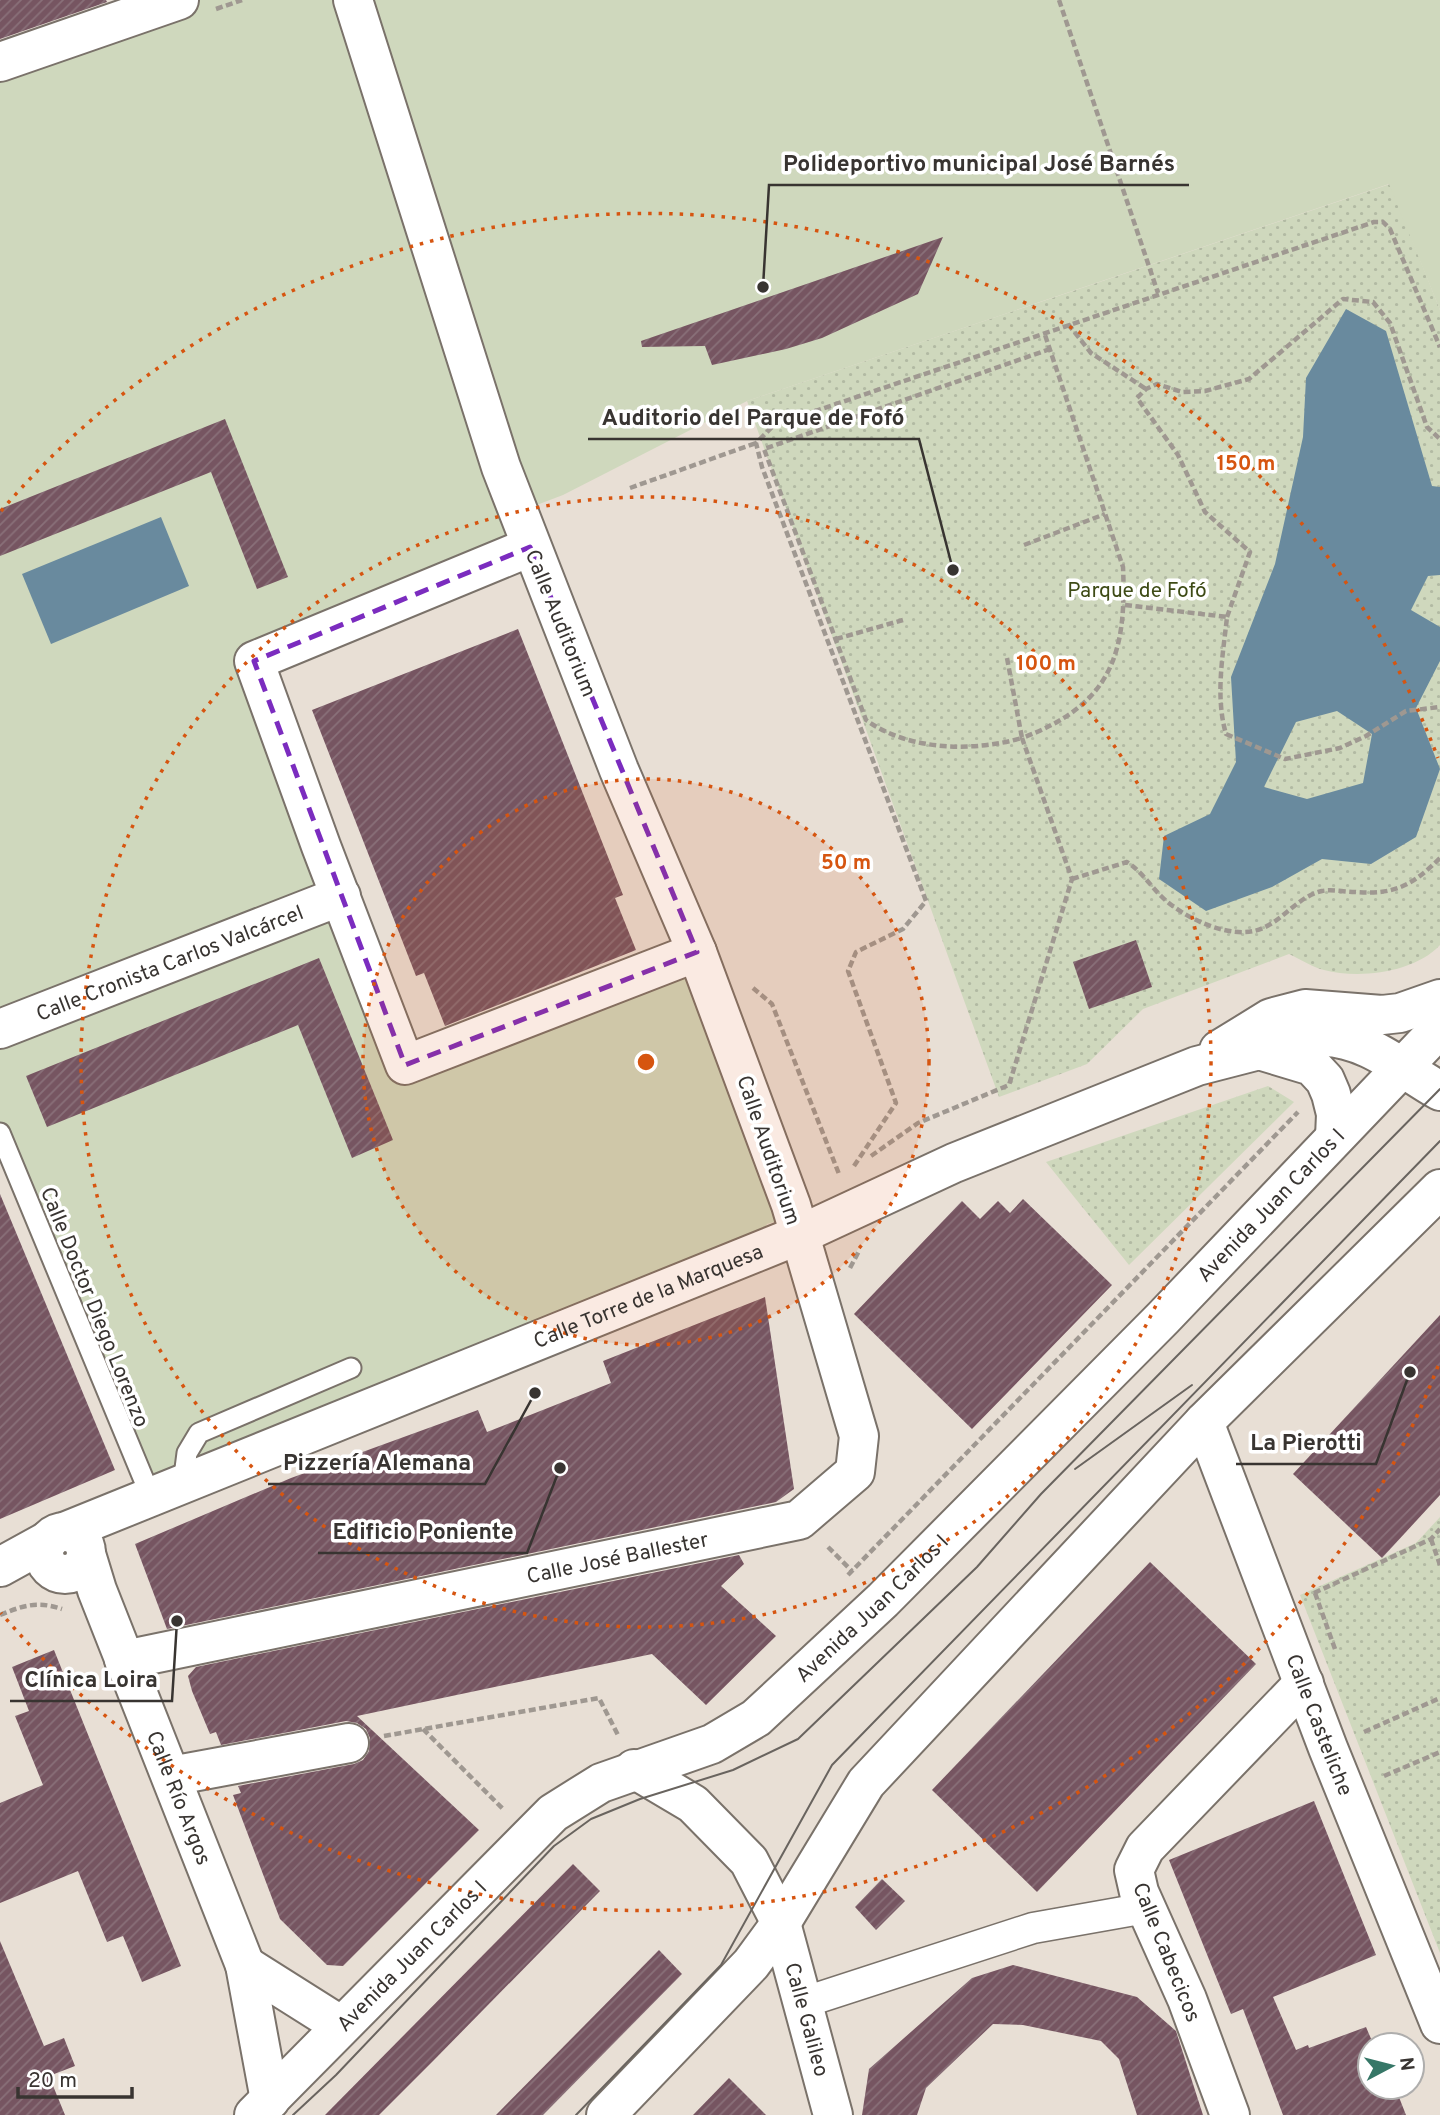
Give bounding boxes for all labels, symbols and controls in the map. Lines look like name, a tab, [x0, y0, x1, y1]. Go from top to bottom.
callout: Polideportivo municipal José Barnés	[769, 141, 1189, 185]
text: Polideportivo municipal José Barnés	[783, 151, 1175, 180]
callout: Auditorio del Parque de Fofó	[588, 395, 919, 439]
text: Auditorio del Parque de Fofó	[601, 405, 905, 434]
text: 150 m	[1217, 451, 1275, 478]
street label: Calle Auditorium	[518, 546, 601, 701]
park label: Parque de Fofó	[1067, 578, 1207, 605]
text: 100 m	[1016, 651, 1076, 678]
text: 50 m	[821, 850, 871, 877]
street label: Calle Cronista Carlos Valcárcel	[33, 900, 308, 1029]
centre of rings	[634, 1050, 658, 1074]
street label: Calle Auditorium	[729, 1072, 806, 1229]
street label: Avenida Juan Carlos I	[1192, 1124, 1352, 1289]
street label: Calle Doctor Diego Lorenzo	[33, 1183, 154, 1432]
street label: Calle Torre de la Marquesa	[530, 1239, 767, 1356]
callout: La Pierotti	[1236, 1420, 1376, 1464]
text: La Pierotti	[1250, 1430, 1362, 1459]
callout: Pizzería Alemana	[268, 1440, 485, 1484]
text: Pizzería Alemana	[283, 1450, 471, 1479]
callout: Edificio Poniente	[318, 1509, 527, 1553]
text: Edificio Poniente	[332, 1519, 514, 1548]
street label: Calle José Ballester	[524, 1527, 711, 1591]
street label: Avenida Juan Carlos I	[791, 1529, 955, 1689]
street label: Calle Casteliche	[1278, 1650, 1358, 1800]
callout: Clínica Loira	[10, 1657, 172, 1701]
text: Clínica Loira	[24, 1667, 158, 1696]
street label: Calle Río Argos	[139, 1727, 216, 1869]
street label: Avenida Juan Carlos I	[332, 1875, 494, 2038]
street label: Calle Cabecicos	[1125, 1879, 1206, 2026]
street label: Calle Galileo	[777, 1960, 834, 2080]
north arrow	[1356, 2031, 1426, 2101]
scale bar	[18, 2056, 131, 2100]
text: N	[1393, 2056, 1419, 2072]
text: 20 m	[28, 2068, 77, 2095]

